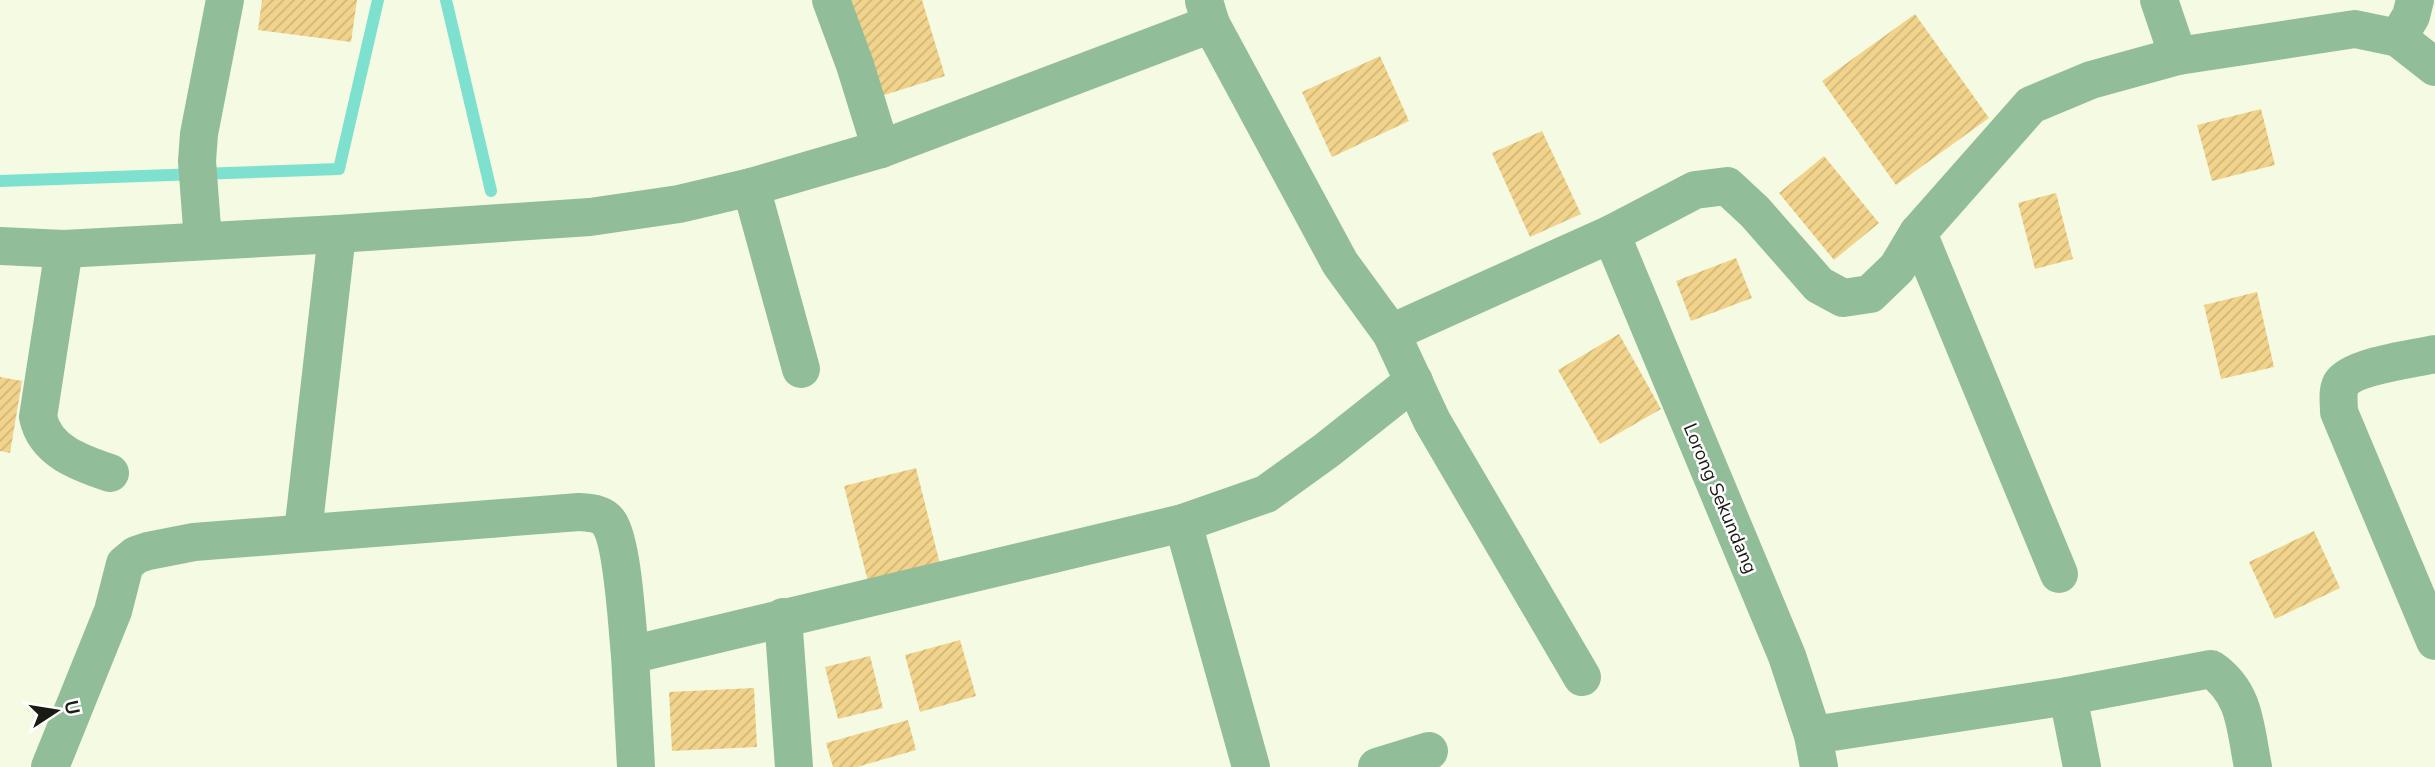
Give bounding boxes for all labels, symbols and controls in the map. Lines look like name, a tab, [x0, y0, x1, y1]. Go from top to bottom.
street label: Lorong Sekundang	[1677, 419, 1763, 577]
north arrow	[21, 676, 91, 746]
text: U	[57, 698, 86, 717]

